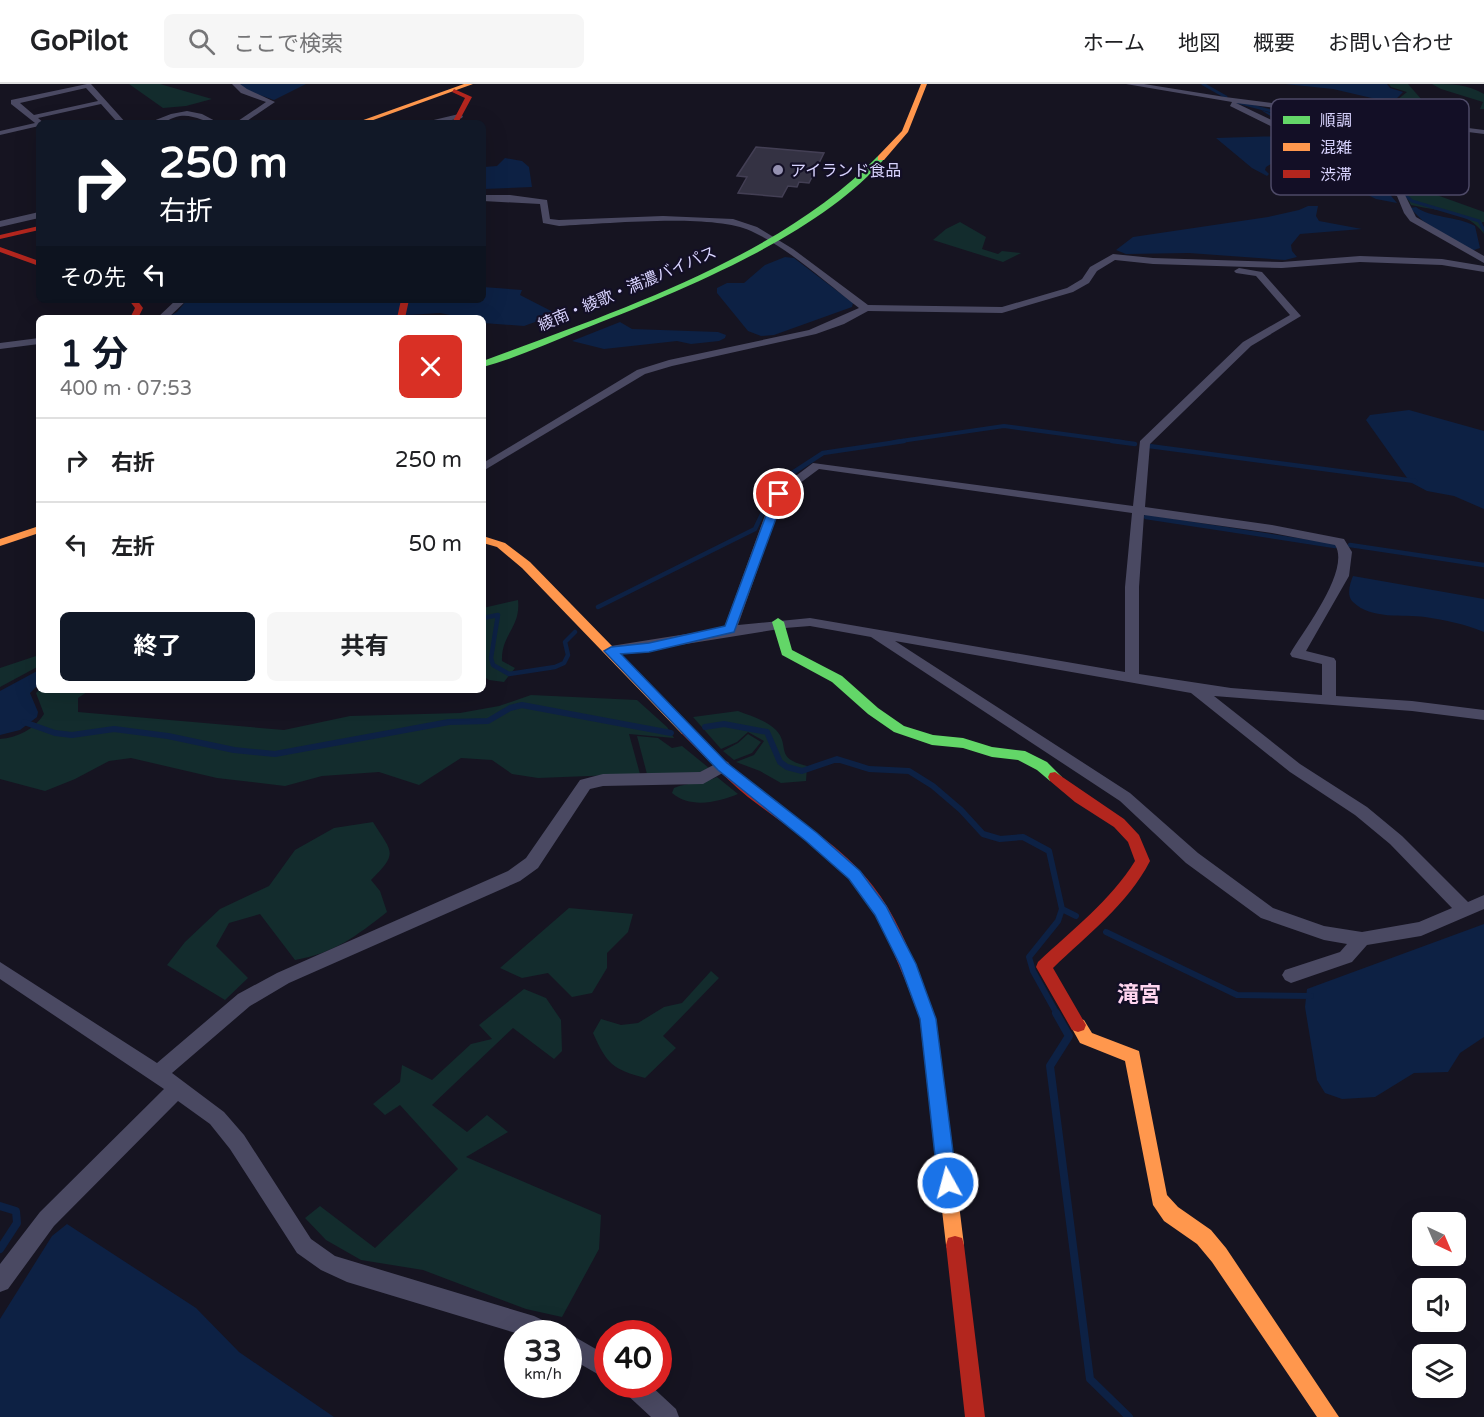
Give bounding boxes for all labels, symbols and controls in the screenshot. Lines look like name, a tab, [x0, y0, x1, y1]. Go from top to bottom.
search box	[164, 14, 584, 68]
text: GoPilot	[30, 24, 128, 58]
icon: search	[185, 25, 218, 58]
text: ここで検索	[233, 31, 343, 57]
text: ホーム	[1083, 31, 1145, 56]
text: 地図	[1178, 31, 1220, 56]
text: 概要	[1253, 31, 1295, 56]
text: お問い合わせ	[1328, 31, 1454, 56]
legend	[1271, 99, 1469, 195]
text: 順調	[1320, 111, 1352, 131]
text: 250 m	[159, 138, 288, 189]
text: 混雑	[1320, 138, 1352, 158]
icon: right	[60, 144, 138, 222]
place label: アイランド食品	[790, 161, 901, 181]
marker: アイランド食品	[771, 163, 785, 177]
text: 渋滞	[1320, 165, 1352, 185]
text: 右折	[159, 195, 213, 228]
street label: 綾南・綾歌・満濃バイパス	[535, 242, 720, 336]
icon: left	[138, 258, 171, 291]
text: その先	[60, 265, 126, 291]
text: 1 分	[60, 333, 128, 376]
button: close	[399, 335, 462, 398]
text: 400 m · 07:53	[60, 377, 192, 401]
icon: right	[60, 444, 93, 477]
text: 250 m	[395, 447, 462, 473]
text: 右折	[111, 450, 155, 476]
pin	[753, 468, 804, 519]
icon: arrive	[762, 477, 795, 510]
icon: left	[60, 528, 93, 561]
text: 50 m	[408, 531, 462, 557]
text: 左折	[111, 534, 155, 560]
button: 終了	[60, 612, 255, 681]
button: 共有	[267, 612, 462, 681]
district label: 滝宮	[1117, 982, 1161, 1008]
position arrow	[916, 1151, 980, 1215]
north arrow	[1412, 1212, 1466, 1266]
map controls	[1412, 1212, 1466, 1398]
button: sound	[1412, 1278, 1466, 1332]
speed limit sign: 40	[594, 1320, 672, 1398]
text: 33	[524, 1333, 562, 1370]
button: layers	[1412, 1344, 1466, 1398]
text: km/h	[524, 1365, 562, 1383]

